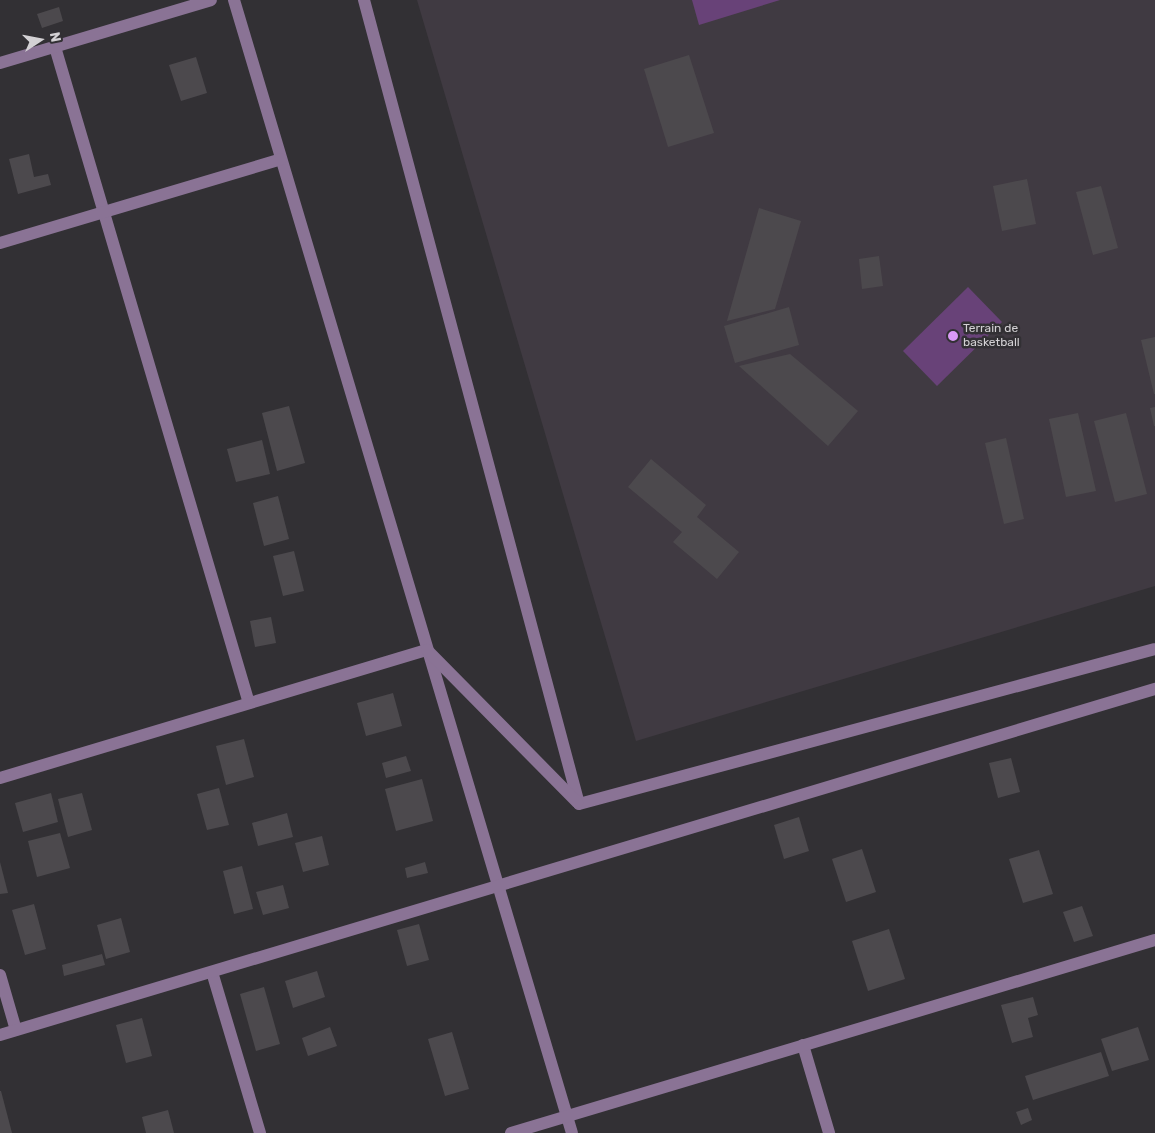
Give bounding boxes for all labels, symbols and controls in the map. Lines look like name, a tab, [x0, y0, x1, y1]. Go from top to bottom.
north arrow	[15, 15, 65, 65]
text: N	[46, 30, 65, 44]
place label: Terrain de basketball	[963, 322, 1020, 350]
marker: Terrain de basketball	[947, 330, 959, 342]

